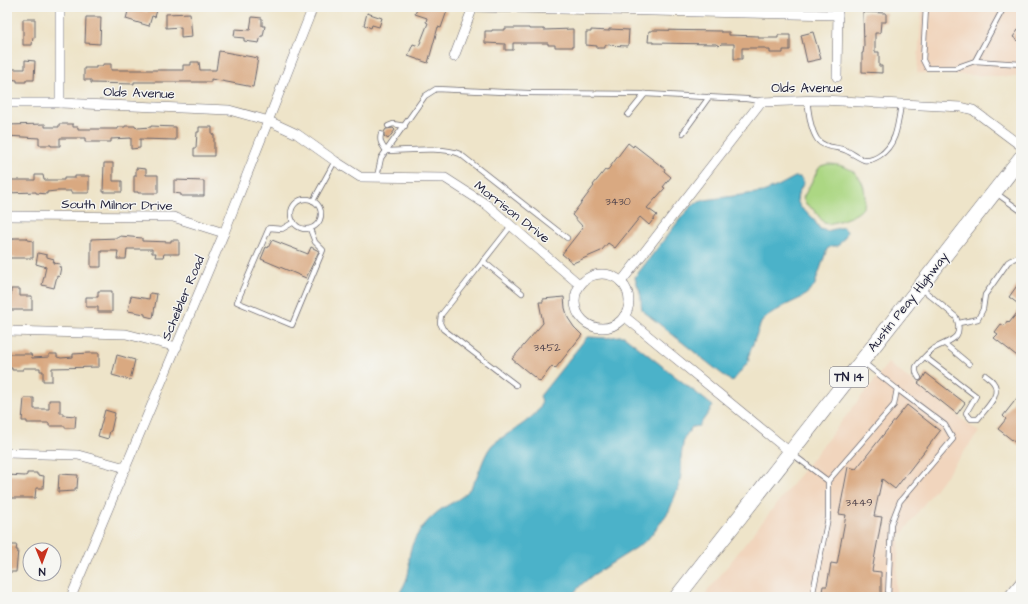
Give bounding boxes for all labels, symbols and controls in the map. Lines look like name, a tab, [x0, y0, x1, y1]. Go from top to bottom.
street label: Olds Avenue	[771, 79, 843, 97]
street label: Olds Avenue	[103, 83, 175, 103]
street label: Morrison Drive	[470, 177, 554, 247]
house number: 3430	[605, 194, 631, 209]
street label: South Milnor Drive	[61, 195, 173, 215]
street label: Austin Peay Highway	[863, 248, 953, 356]
street label: Scheibler Road	[157, 252, 209, 343]
house number: 3452	[533, 340, 561, 355]
road number: TN 14	[830, 367, 868, 387]
house number: 3449	[846, 495, 872, 510]
north arrow	[22, 542, 62, 582]
text: N	[38, 564, 46, 579]

